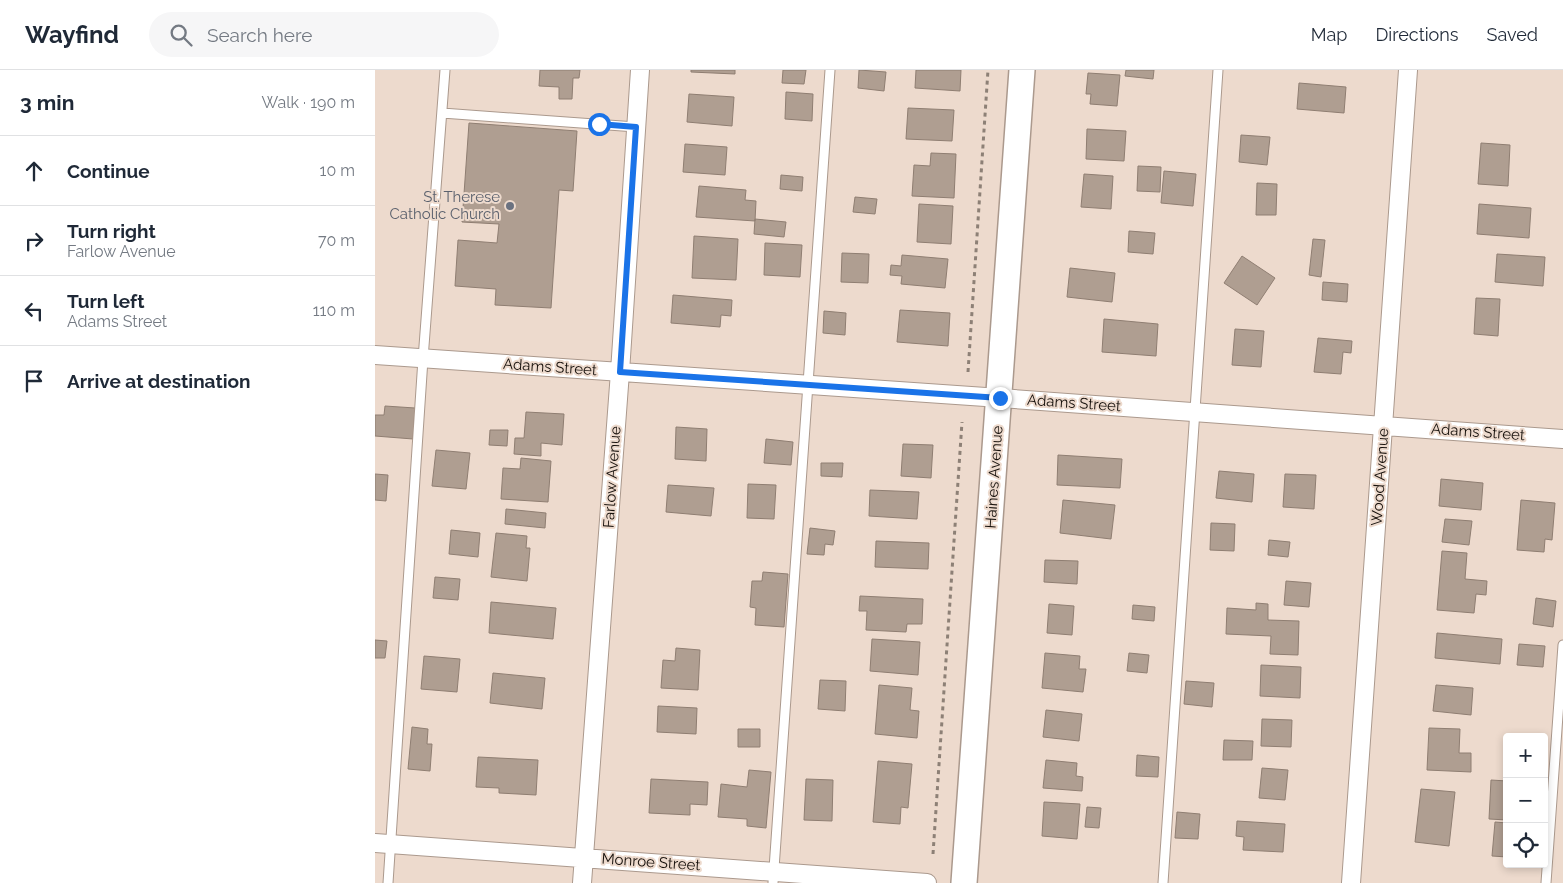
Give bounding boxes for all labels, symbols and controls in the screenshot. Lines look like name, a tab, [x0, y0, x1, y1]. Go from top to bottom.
search box	[149, 12, 499, 57]
text: Wayfind	[25, 20, 119, 49]
icon: search	[167, 21, 195, 49]
text: Search here	[207, 24, 312, 46]
text: Map	[1311, 24, 1347, 45]
text: Directions	[1375, 24, 1459, 45]
text: Saved	[1487, 24, 1538, 45]
text: 3 min	[20, 90, 74, 115]
text: Walk · 190 m	[262, 93, 355, 112]
route start	[588, 113, 611, 136]
icon: ahead	[20, 157, 48, 185]
text: Continue	[67, 160, 150, 182]
text: 10 m	[320, 161, 355, 180]
place label: St. Therese Catholic Church	[390, 188, 500, 223]
marker: St. Therese Catholic Church	[504, 200, 516, 212]
text: Turn right	[67, 220, 156, 242]
icon: right	[20, 227, 48, 255]
text: 70 m	[318, 231, 355, 250]
text: Farlow Avenue	[67, 242, 176, 261]
text: Turn left	[67, 290, 144, 312]
icon: left	[20, 297, 48, 325]
text: 110 m	[313, 301, 355, 320]
text: Adams Street	[67, 312, 167, 331]
street label: Adams Street	[503, 355, 597, 379]
icon: arrive	[20, 367, 48, 395]
text: Arrive at destination	[67, 370, 251, 392]
route end	[989, 387, 1012, 410]
street label: Adams Street	[1027, 391, 1121, 415]
street label: Adams Street	[1431, 420, 1525, 444]
street label: Farlow Avenue	[599, 425, 625, 528]
street label: Haines Avenue	[981, 425, 1007, 529]
street label: Wood Avenue	[1368, 427, 1392, 526]
map controls	[1503, 733, 1548, 868]
button: +	[1503, 733, 1548, 778]
button: −	[1503, 778, 1548, 823]
button: locate	[1503, 823, 1548, 868]
street label: Monroe Street	[601, 850, 701, 874]

